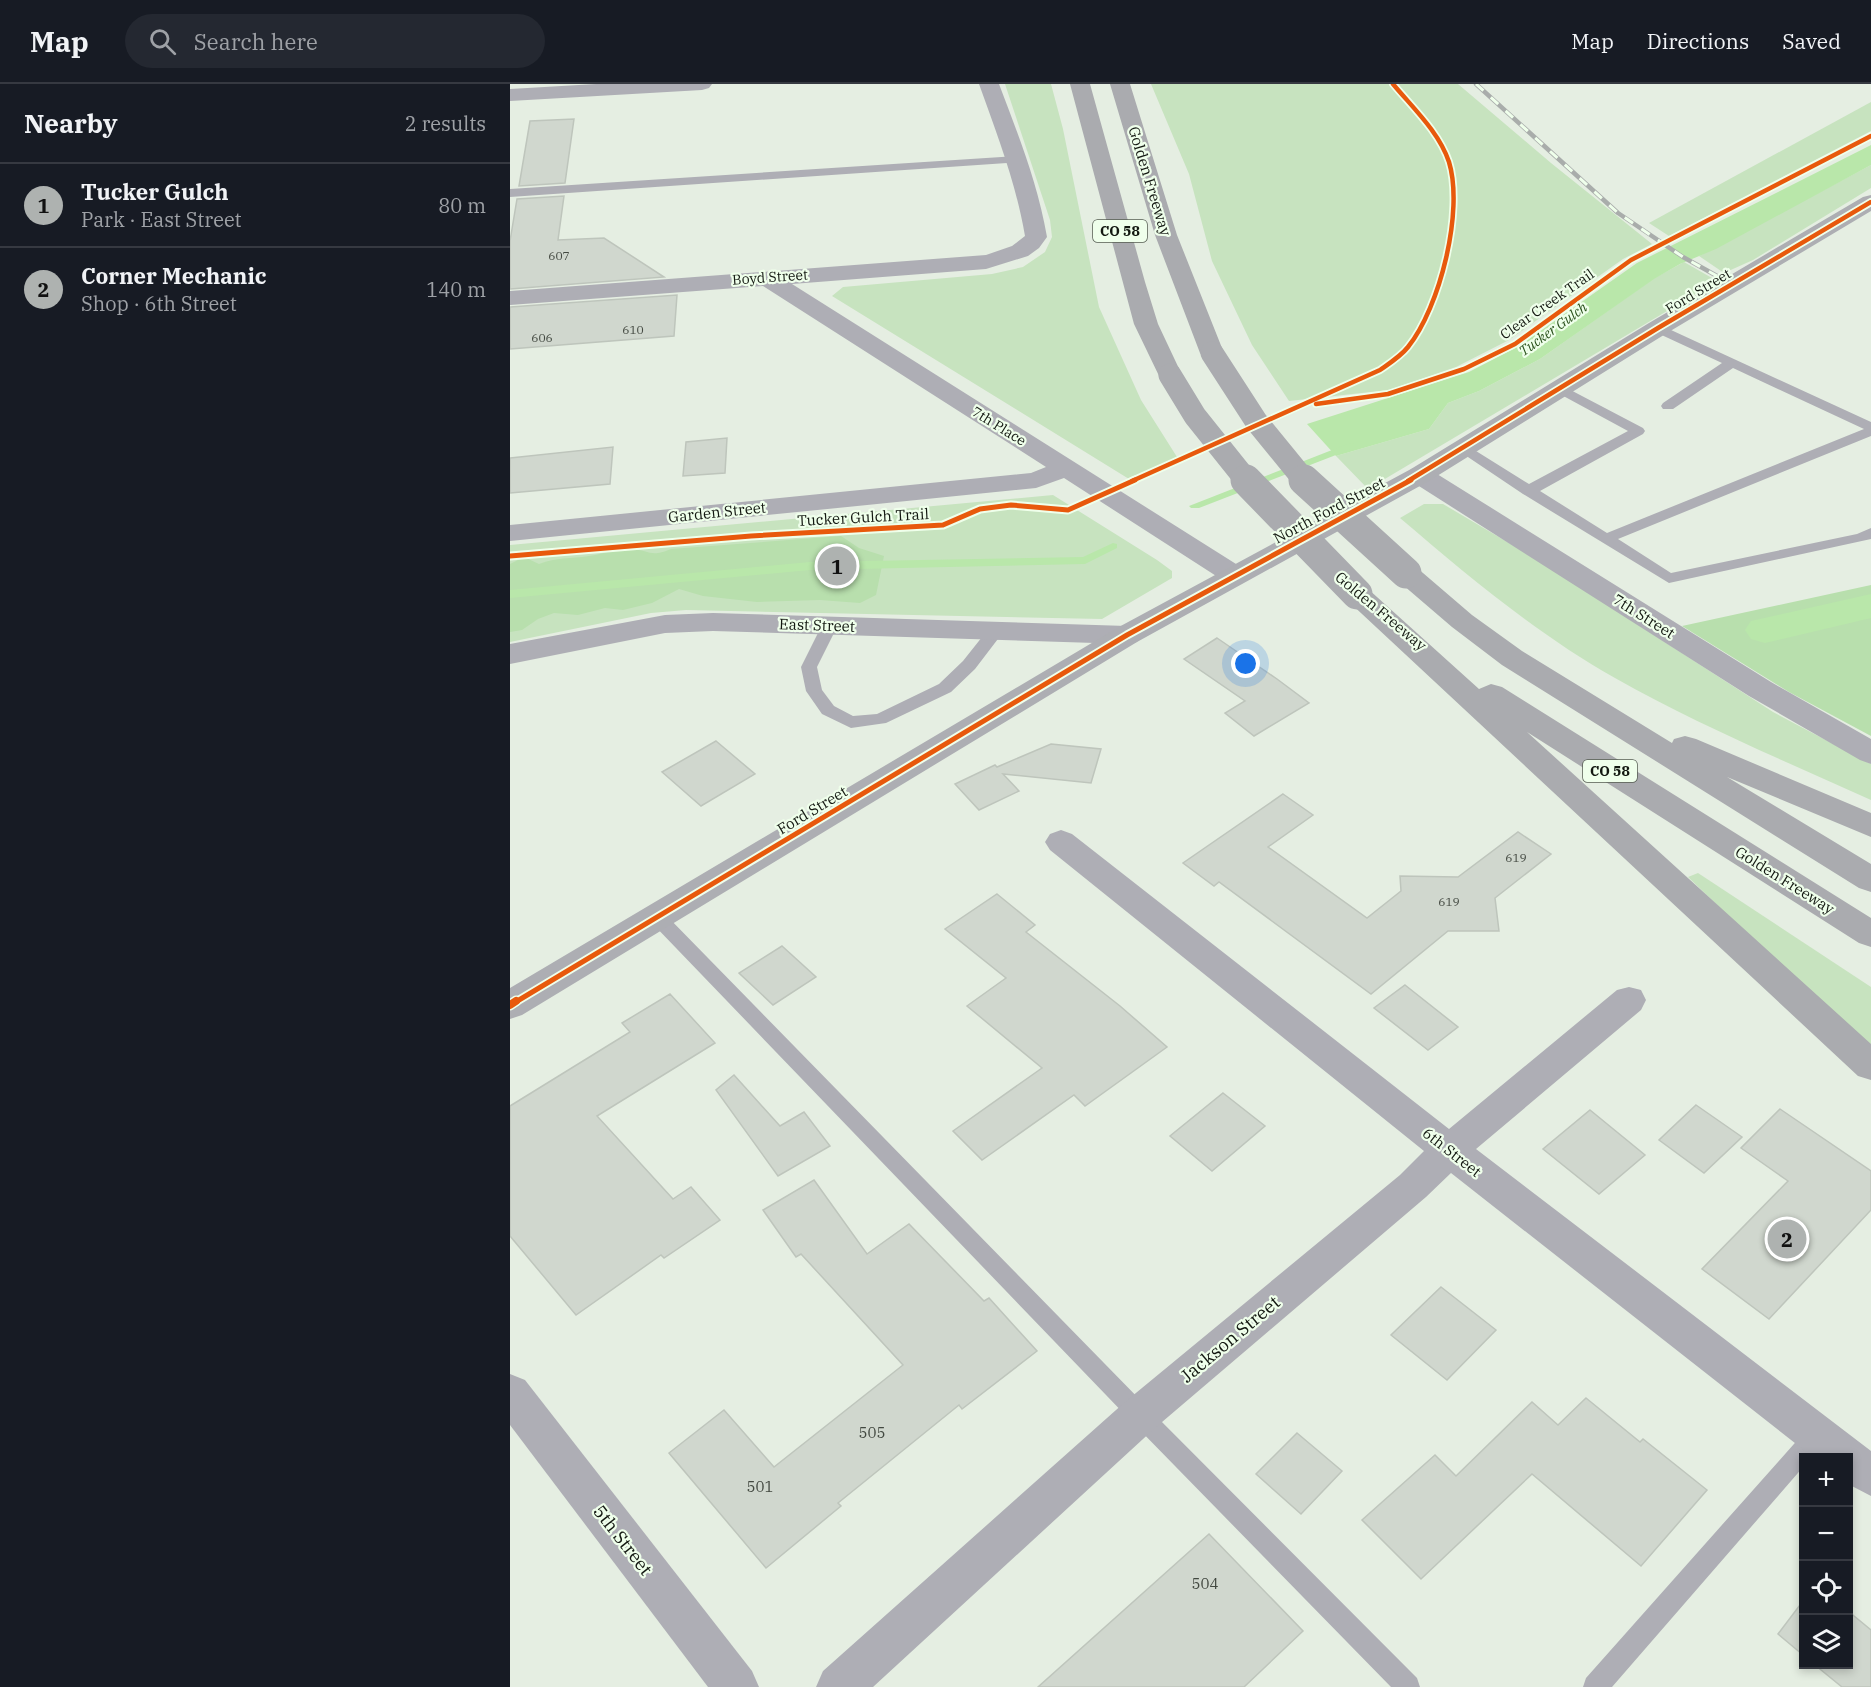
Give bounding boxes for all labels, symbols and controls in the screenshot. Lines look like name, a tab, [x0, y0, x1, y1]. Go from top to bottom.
search box	[125, 14, 545, 68]
text: Map	[30, 23, 89, 60]
icon: search	[146, 25, 179, 58]
text: Search here	[194, 27, 318, 56]
text: Map	[1571, 27, 1614, 55]
text: Directions	[1647, 27, 1749, 55]
text: Saved	[1782, 27, 1841, 55]
text: Nearby	[24, 106, 118, 140]
text: 2 results	[405, 110, 486, 137]
street label: Golden Freeway	[1124, 124, 1176, 238]
text: Tucker Gulch	[81, 177, 229, 206]
text: 1	[38, 192, 50, 219]
text: 80 m	[438, 192, 486, 219]
text: Park · East Street	[81, 206, 242, 233]
road number: CO 58	[1093, 220, 1147, 242]
house number: 607	[548, 248, 570, 263]
text: Corner Mechanic	[81, 261, 267, 290]
street label: Ford Street	[1662, 264, 1734, 318]
street label: Boyd Street	[732, 265, 808, 289]
street label: Clear Creek Trail	[1496, 265, 1598, 343]
text: 2	[38, 276, 50, 303]
text: 140 m	[426, 276, 486, 303]
text: Shop · 6th Street	[81, 290, 237, 317]
water label: Tucker Gulch	[1515, 298, 1591, 360]
house number: 610	[622, 322, 644, 337]
house number: 606	[531, 330, 553, 345]
street label: 7th Place	[969, 402, 1029, 450]
street label: North Ford Street	[1270, 473, 1388, 547]
street label: Garden Street	[667, 497, 767, 527]
street label: Tucker Gulch Trail	[797, 504, 929, 530]
pin: 1	[818, 544, 856, 588]
street label: Golden Freeway	[1331, 567, 1431, 655]
street label: 7th Street	[1610, 590, 1678, 642]
street label: East Street	[779, 614, 855, 636]
your location	[1231, 649, 1260, 678]
road number: CO 58	[1583, 760, 1637, 782]
street label: Ford Street	[773, 782, 851, 838]
street label: Golden Freeway	[1732, 842, 1838, 918]
house number: 619	[1505, 850, 1527, 865]
house number: 619	[1438, 894, 1460, 909]
street label: 6th Street	[1419, 1123, 1485, 1181]
pin: 2	[1768, 1216, 1806, 1262]
street label: Jackson Street	[1176, 1291, 1284, 1387]
house number: 505	[858, 1423, 886, 1442]
map controls	[1799, 1453, 1853, 1669]
button: +	[1799, 1453, 1853, 1507]
house number: 501	[746, 1477, 774, 1496]
street label: 5th Street	[588, 1500, 658, 1580]
button: −	[1799, 1507, 1853, 1561]
button: locate	[1799, 1561, 1853, 1615]
house number: 504	[1191, 1574, 1219, 1593]
button: layers	[1799, 1615, 1853, 1669]

